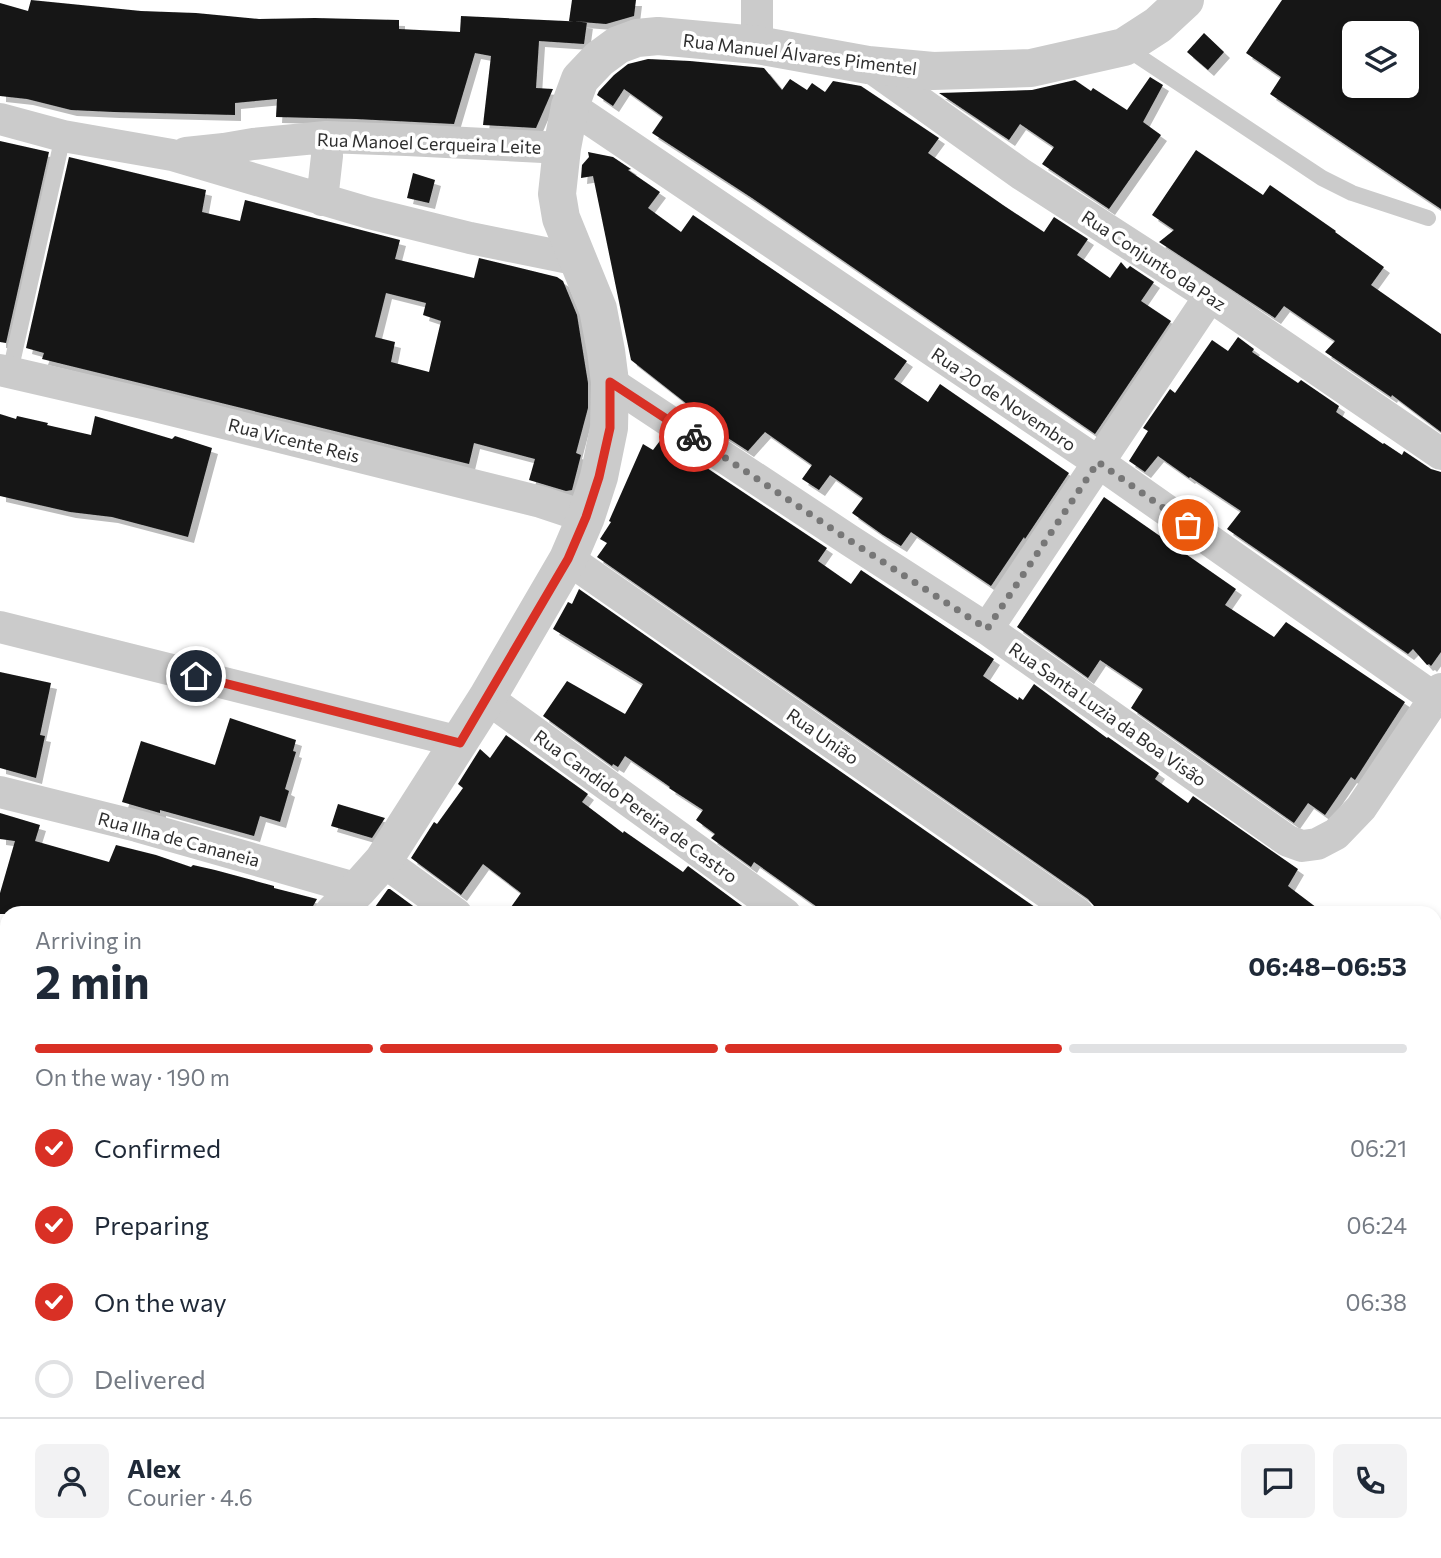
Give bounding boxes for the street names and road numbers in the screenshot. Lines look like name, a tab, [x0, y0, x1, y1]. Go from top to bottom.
street label: Rua Manuel Álvares Pimentel	[682, 29, 918, 79]
street label: Rua Manoel Cerqueira Leite	[316, 128, 542, 158]
street label: Rua Conjunto da Paz	[1078, 205, 1230, 315]
street label: Rua 20 de Novembro	[927, 342, 1081, 456]
street label: Rua Vicente Reis	[226, 413, 362, 467]
street label: Rua Santa Luzia da Boa Visão	[1005, 637, 1211, 791]
street label: Rua União	[783, 703, 863, 769]
street label: Rua Candido Pereira de Castro	[530, 725, 742, 887]
street label: Rua Ilha de Cananeia	[96, 807, 262, 871]

